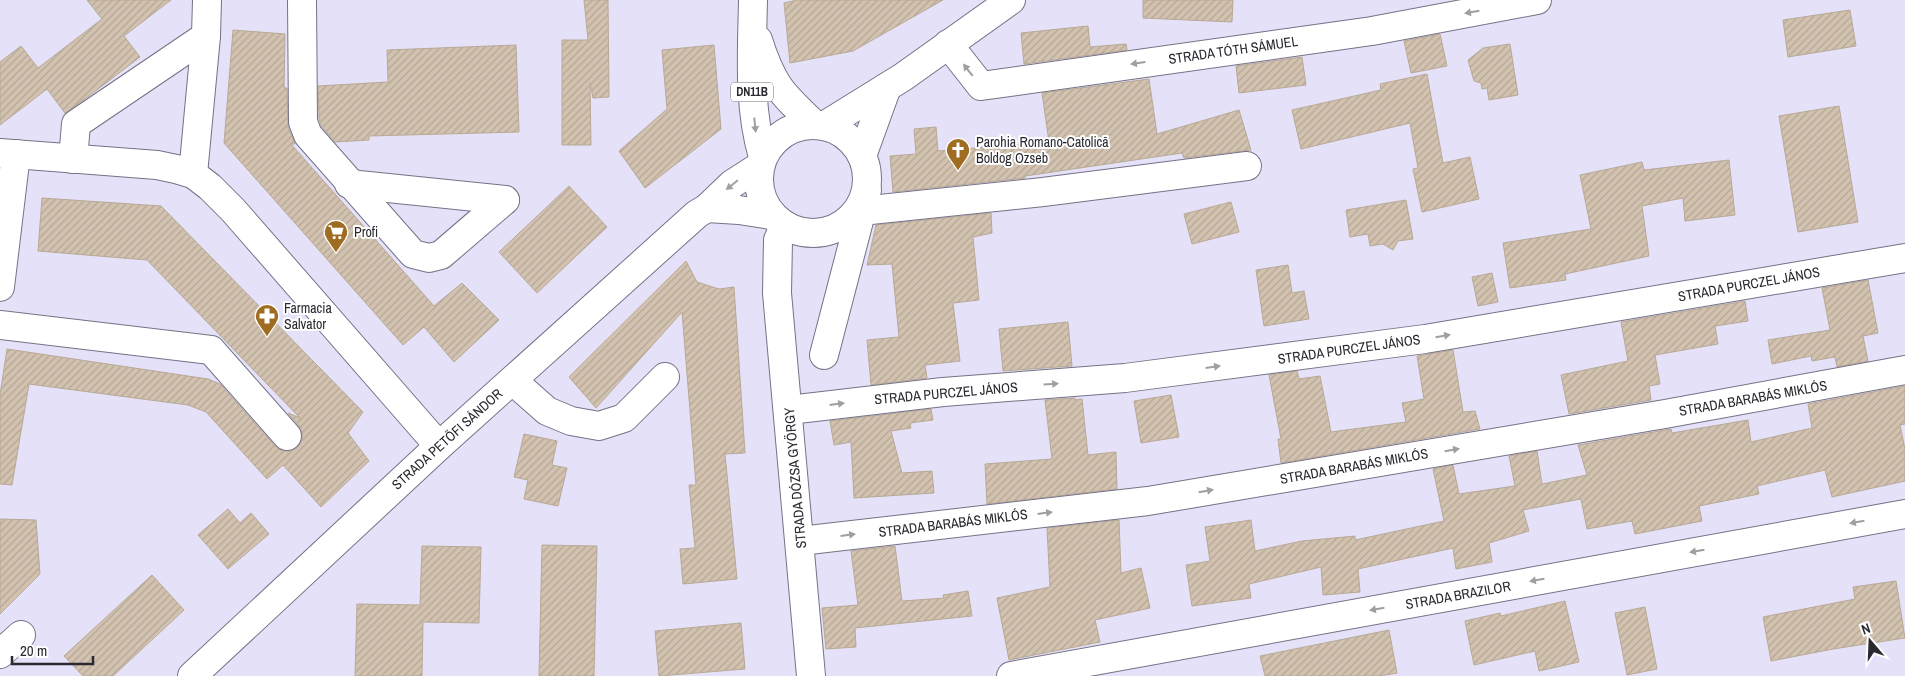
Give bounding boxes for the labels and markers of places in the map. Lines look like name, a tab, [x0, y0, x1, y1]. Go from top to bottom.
place label: Parohia Romano-Catolică Boldog Ozseb	[976, 133, 1109, 167]
church icon: Parohia Romano-Catolică Boldog Ozseb	[945, 137, 971, 171]
supermarket icon: Profi	[323, 219, 349, 253]
place label: Profi	[354, 223, 378, 241]
place label: Farmacia Salvator	[284, 299, 333, 333]
pharmacy icon: Farmacia Salvator	[254, 303, 280, 337]

